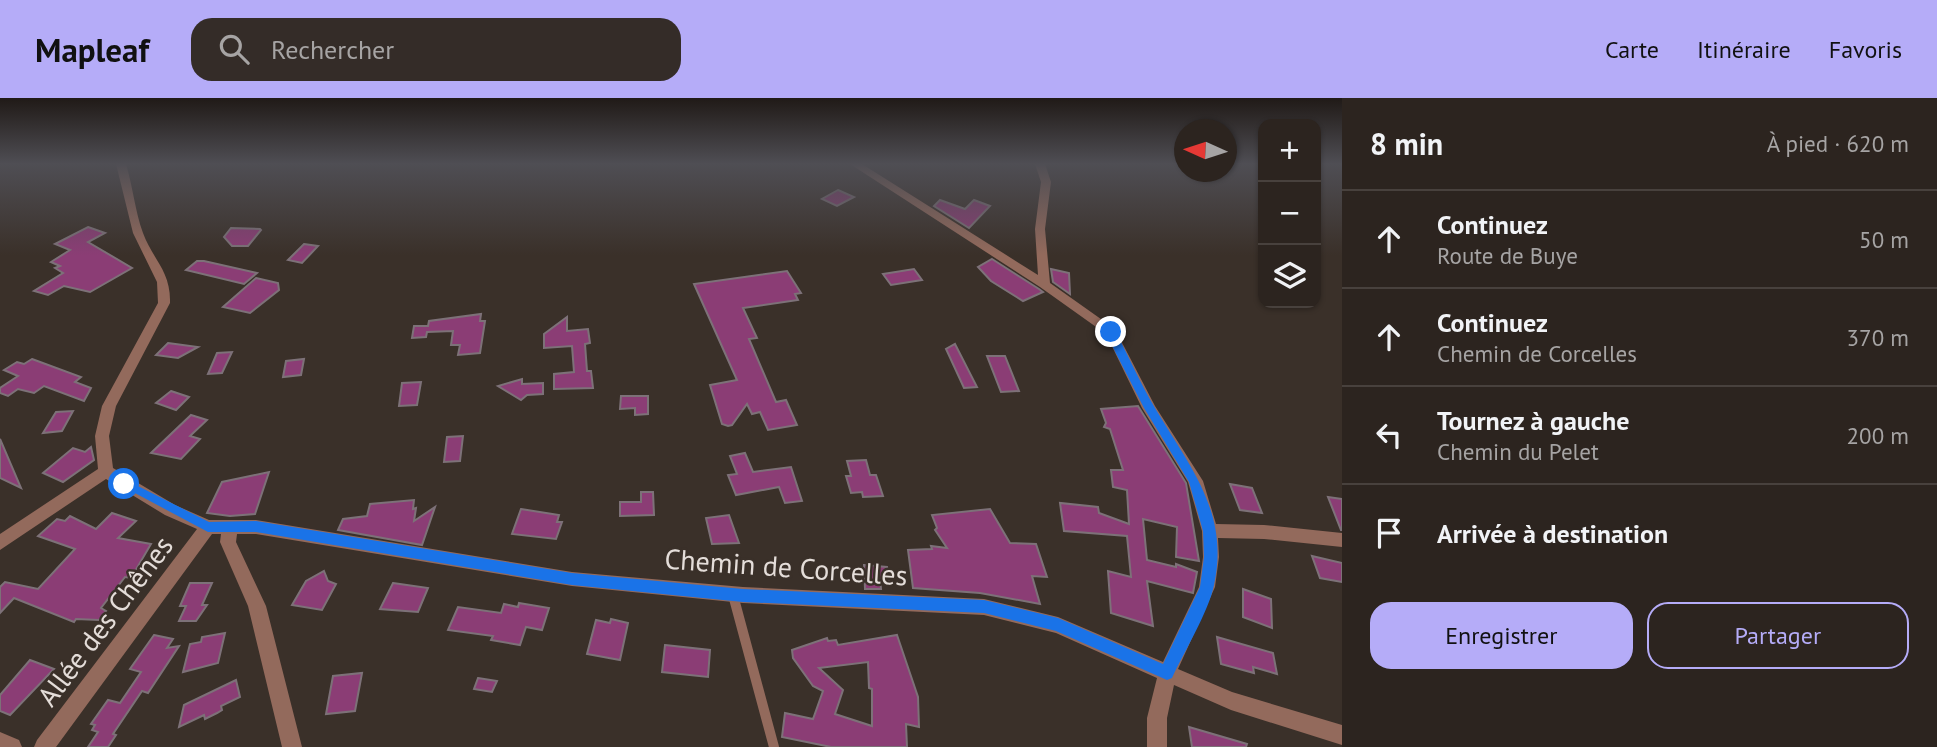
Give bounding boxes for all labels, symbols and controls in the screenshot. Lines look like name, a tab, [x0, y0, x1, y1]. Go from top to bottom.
search box	[191, 18, 681, 81]
text: Mapleaf	[35, 28, 149, 71]
icon: search	[215, 30, 253, 68]
text: Rechercher	[271, 33, 394, 66]
text: Carte	[1605, 34, 1659, 65]
text: Itinéraire	[1697, 34, 1791, 65]
text: Favoris	[1829, 34, 1902, 65]
north arrow	[1174, 119, 1237, 182]
map controls	[1258, 119, 1321, 308]
button: +	[1258, 119, 1321, 182]
text: 8 min	[1370, 124, 1443, 163]
text: À pied · 620 m	[1767, 129, 1909, 158]
button: −	[1258, 182, 1321, 245]
text: Continuez	[1437, 208, 1548, 241]
icon: ahead	[1370, 220, 1408, 258]
text: 50 m	[1859, 225, 1909, 254]
text: Route de Buye	[1437, 241, 1578, 270]
button: layers	[1258, 245, 1321, 308]
text: Continuez	[1437, 306, 1548, 339]
route end	[1095, 316, 1126, 347]
icon: ahead	[1370, 318, 1408, 356]
text: 370 m	[1847, 323, 1909, 352]
text: Chemin de Corcelles	[1437, 339, 1637, 368]
text: Tournez à gauche	[1437, 404, 1629, 437]
icon: left	[1370, 416, 1408, 454]
text: 200 m	[1847, 421, 1909, 450]
text: Chemin du Pelet	[1437, 437, 1599, 466]
route start	[108, 468, 139, 499]
icon: arrive	[1370, 514, 1408, 552]
text: Arrivée à destination	[1437, 517, 1668, 550]
street label: Allée des Chênes	[29, 528, 181, 713]
street label: Chemin de Corcelles	[663, 540, 909, 593]
button: Enregistrer	[1370, 602, 1633, 669]
button: Partager	[1647, 602, 1909, 669]

